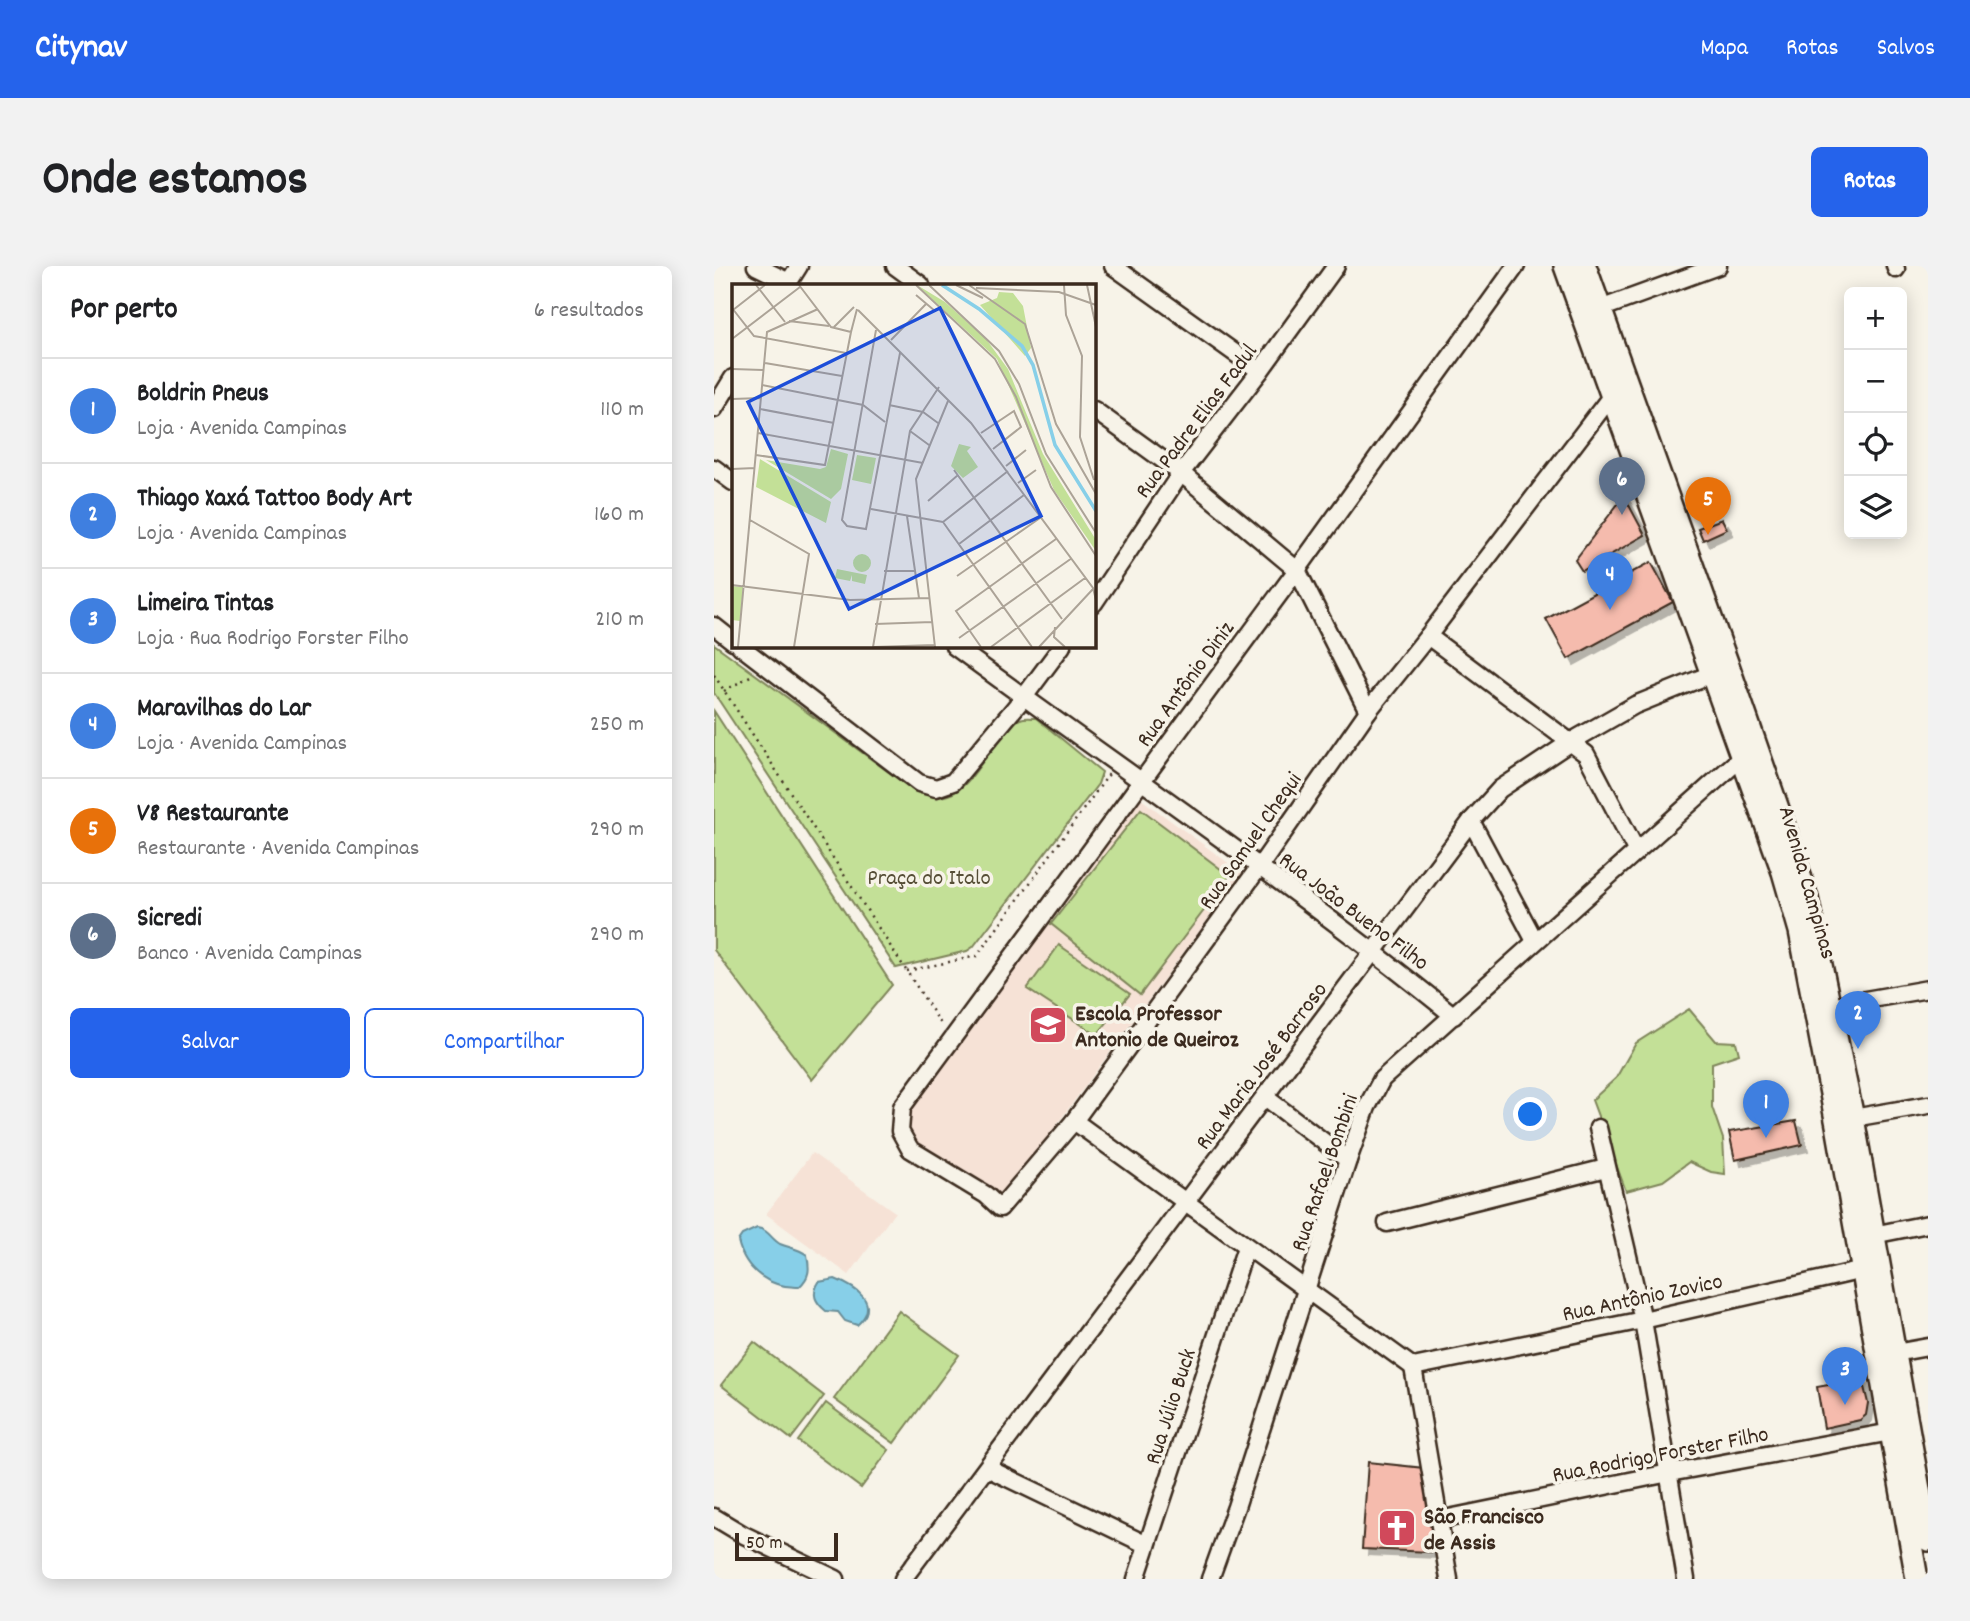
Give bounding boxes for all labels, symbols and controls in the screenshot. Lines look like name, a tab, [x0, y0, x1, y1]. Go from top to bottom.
text: Citynav	[35, 26, 127, 73]
text: Mapa	[1700, 32, 1748, 66]
text: Rotas	[1786, 32, 1839, 66]
text: Salvos	[1877, 32, 1935, 66]
text: Onde estamos	[42, 147, 308, 217]
button: Rotas	[1811, 147, 1928, 217]
inset map	[732, 284, 1096, 648]
map controls	[1844, 287, 1907, 539]
button: +	[1844, 287, 1907, 350]
text: Por perto	[70, 290, 178, 333]
text: 6 resultados	[534, 295, 644, 328]
street label: Rua Padre Elias Fadul	[1129, 337, 1267, 506]
button: −	[1844, 350, 1907, 413]
text: Boldrin Pneus	[137, 376, 269, 413]
text: 1	[90, 394, 96, 427]
text: 110 m	[600, 394, 644, 427]
text: Loja · Avenida Campinas	[137, 413, 347, 446]
button: locate	[1844, 413, 1907, 476]
pin: 6	[1599, 457, 1645, 515]
button: layers	[1844, 476, 1907, 539]
pin: 5	[1685, 477, 1731, 535]
text: Thiago Xaxá Tattoo Body Art	[137, 481, 412, 518]
text: 2	[88, 499, 98, 532]
text: 160 m	[594, 499, 644, 532]
text: Loja · Avenida Campinas	[137, 518, 347, 551]
pin: 4	[1587, 552, 1633, 610]
text: Limeira Tintas	[137, 586, 274, 623]
text: 3	[88, 604, 98, 637]
text: 210 m	[595, 604, 644, 637]
street label: Rua Antônio Diniz	[1130, 615, 1244, 755]
text: Loja · Rua Rodrigo Forster Filho	[137, 623, 409, 656]
text: Maravilhas do Lar	[137, 691, 311, 728]
text: 4	[88, 709, 98, 742]
text: 250 m	[590, 709, 644, 742]
text: Loja · Avenida Campinas	[137, 728, 347, 761]
street label: Rua Samuel Chequi	[1192, 767, 1312, 917]
text: V8 Restaurante	[137, 796, 289, 833]
street label: Avenida Campinas	[1768, 803, 1843, 963]
text: 5	[88, 814, 98, 847]
text: 290 m	[590, 814, 644, 847]
text: Restaurante · Avenida Campinas	[137, 833, 419, 866]
street label: Rua João Bueno Filho	[1271, 845, 1435, 980]
park label: Praça do Italo	[867, 863, 991, 896]
text: Sicredi	[137, 901, 202, 938]
text: 6	[87, 919, 99, 952]
text: 290 m	[590, 919, 644, 952]
text: Banco · Avenida Campinas	[137, 938, 362, 971]
street label: Rua Maria José Barroso	[1189, 976, 1337, 1158]
pin: 2	[1835, 991, 1881, 1049]
place label: Escola Professor Antonio de Queiroz	[1075, 999, 1239, 1058]
school or university icon: Escola Professor Antonio de Queiroz	[1027, 1004, 1069, 1046]
button: Salvar	[70, 1008, 350, 1078]
button: Compartilhar	[364, 1008, 644, 1078]
pin: 1	[1743, 1080, 1789, 1138]
street label: Rua Rafael Bombini	[1284, 1090, 1369, 1256]
your location	[1513, 1097, 1547, 1131]
street label: Rua Antônio Zovico	[1560, 1266, 1726, 1333]
street label: Rua Júlio Buck	[1138, 1345, 1207, 1469]
pin: 3	[1822, 1347, 1868, 1405]
street label: Rua Rodrigo Forster Filho	[1550, 1419, 1772, 1494]
place label: São Francisco de Assis	[1424, 1502, 1544, 1561]
church icon: São Francisco de Assis	[1376, 1507, 1418, 1549]
scale bar	[735, 1530, 838, 1562]
text: 50 m	[746, 1531, 783, 1558]

